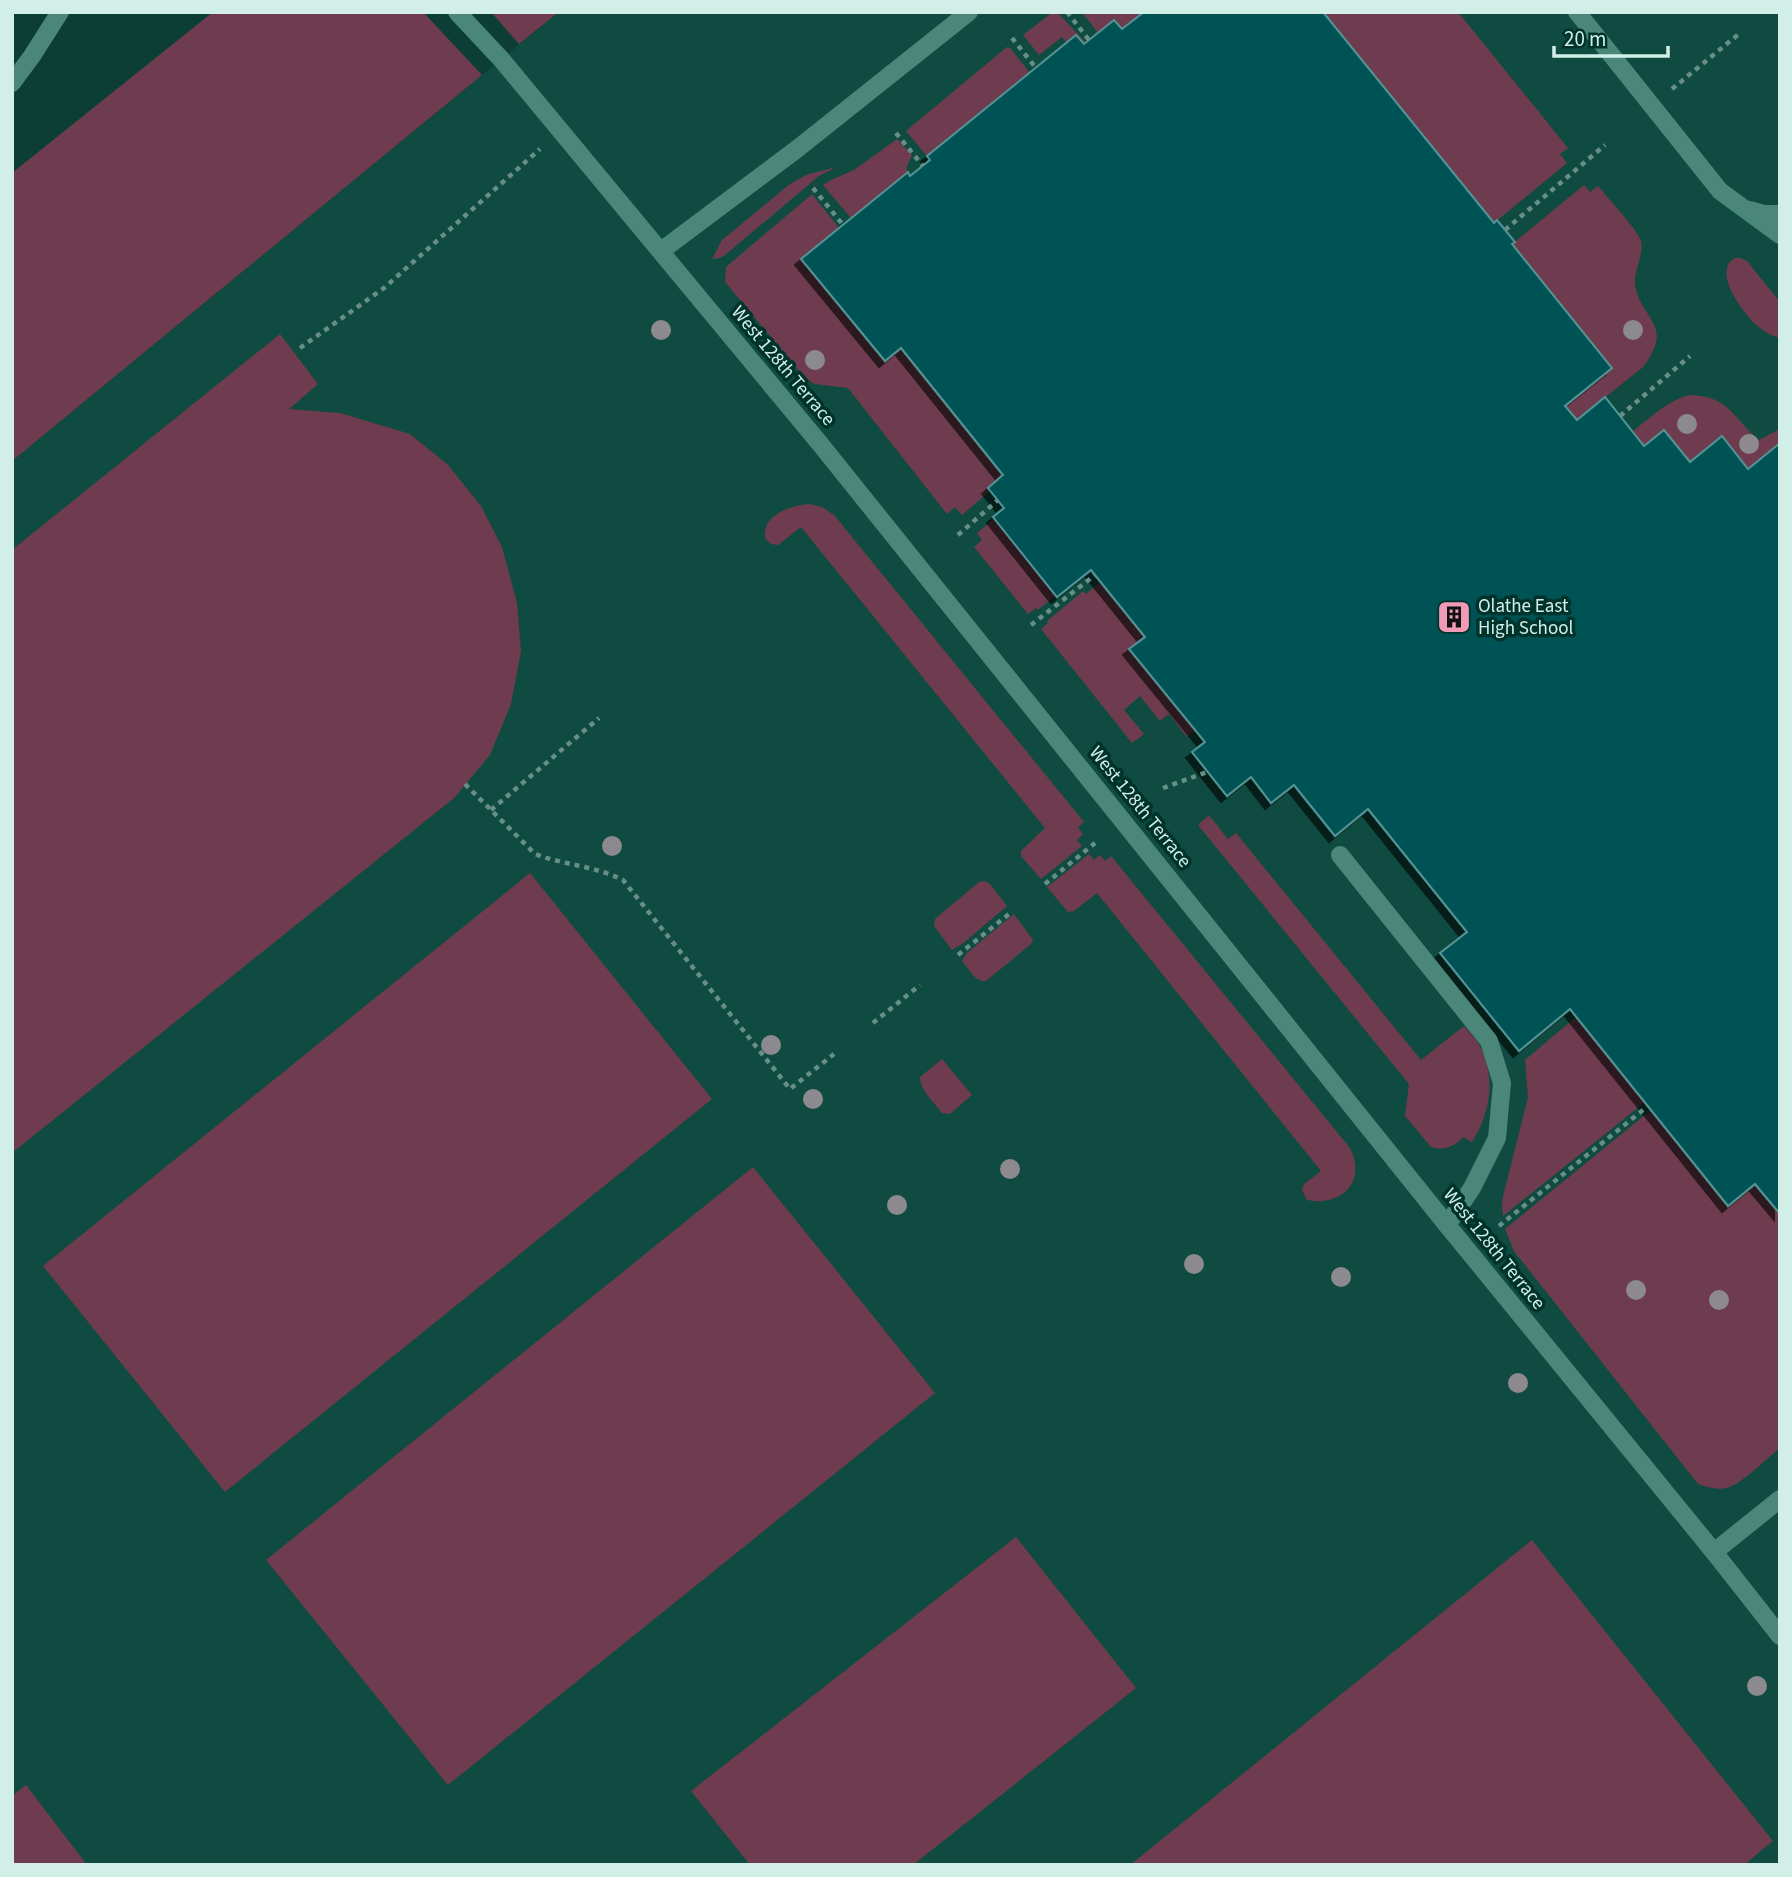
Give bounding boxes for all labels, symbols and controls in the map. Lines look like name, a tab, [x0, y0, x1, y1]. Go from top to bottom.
scale bar	[1554, 14, 1668, 58]
text: 20 m	[1564, 24, 1606, 54]
street label: West 128th Terrace	[725, 300, 841, 432]
place label: Olathe East High School	[1478, 593, 1574, 642]
building icon: Olathe East High School	[1435, 598, 1473, 636]
street label: West 128th Terrace	[1082, 740, 1198, 874]
street label: West 128th Terrace	[1436, 1182, 1552, 1316]

